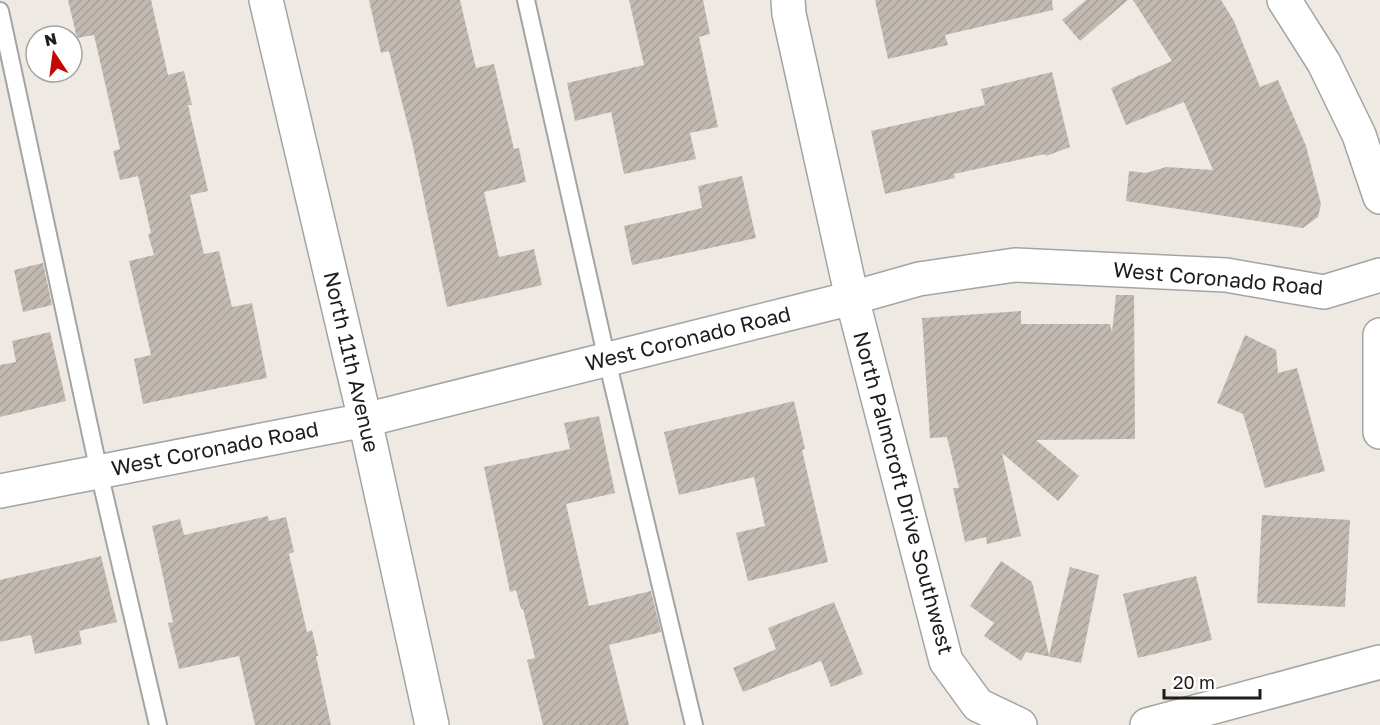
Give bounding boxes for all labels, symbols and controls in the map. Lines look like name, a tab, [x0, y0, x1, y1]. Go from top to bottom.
north arrow	[24, 24, 84, 84]
text: N	[42, 28, 59, 50]
street label: West Coronado Road	[1112, 256, 1324, 300]
street label: North 11th Avenue	[319, 269, 385, 455]
street label: West Coronado Road	[582, 300, 793, 376]
street label: North Palmcroft Drive Southwest	[848, 328, 960, 657]
street label: West Coronado Road	[109, 415, 321, 481]
scale bar	[1164, 662, 1260, 700]
text: 20 m	[1173, 671, 1215, 693]

